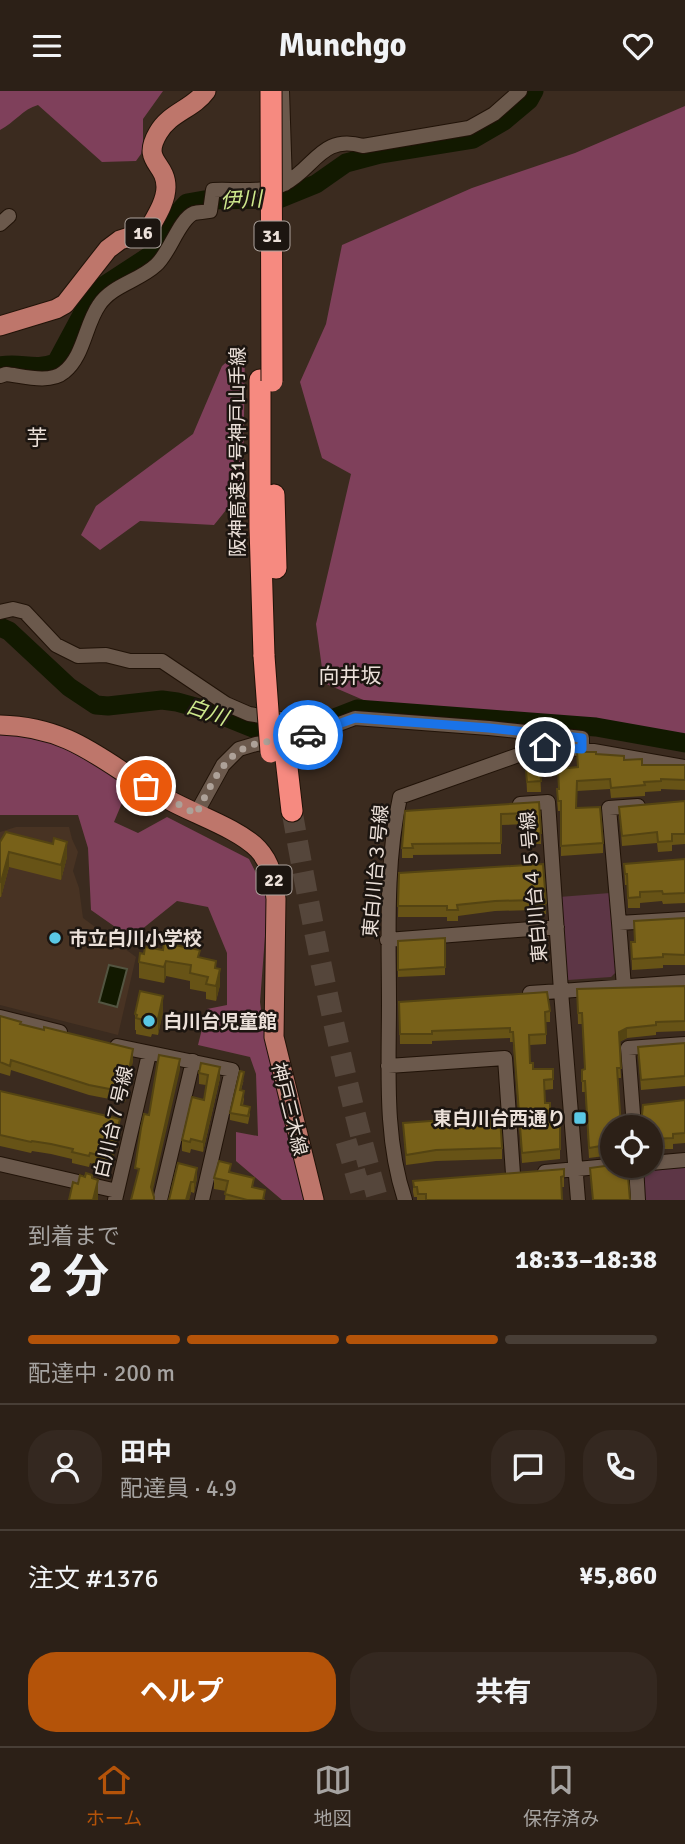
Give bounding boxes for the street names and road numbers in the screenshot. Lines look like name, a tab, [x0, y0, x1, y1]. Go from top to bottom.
road number: 16	[125, 218, 160, 247]
road number: 31	[254, 221, 290, 251]
street label: 阪神高速31号神戸山手線	[226, 347, 250, 557]
street label: 東白川台３号線	[358, 804, 394, 938]
street label: 東白川台４５号線	[515, 810, 553, 964]
road number: 22	[256, 865, 292, 895]
street label: 神戸三木線	[266, 1060, 312, 1158]
street label: 白川台７号線	[89, 1064, 138, 1180]

